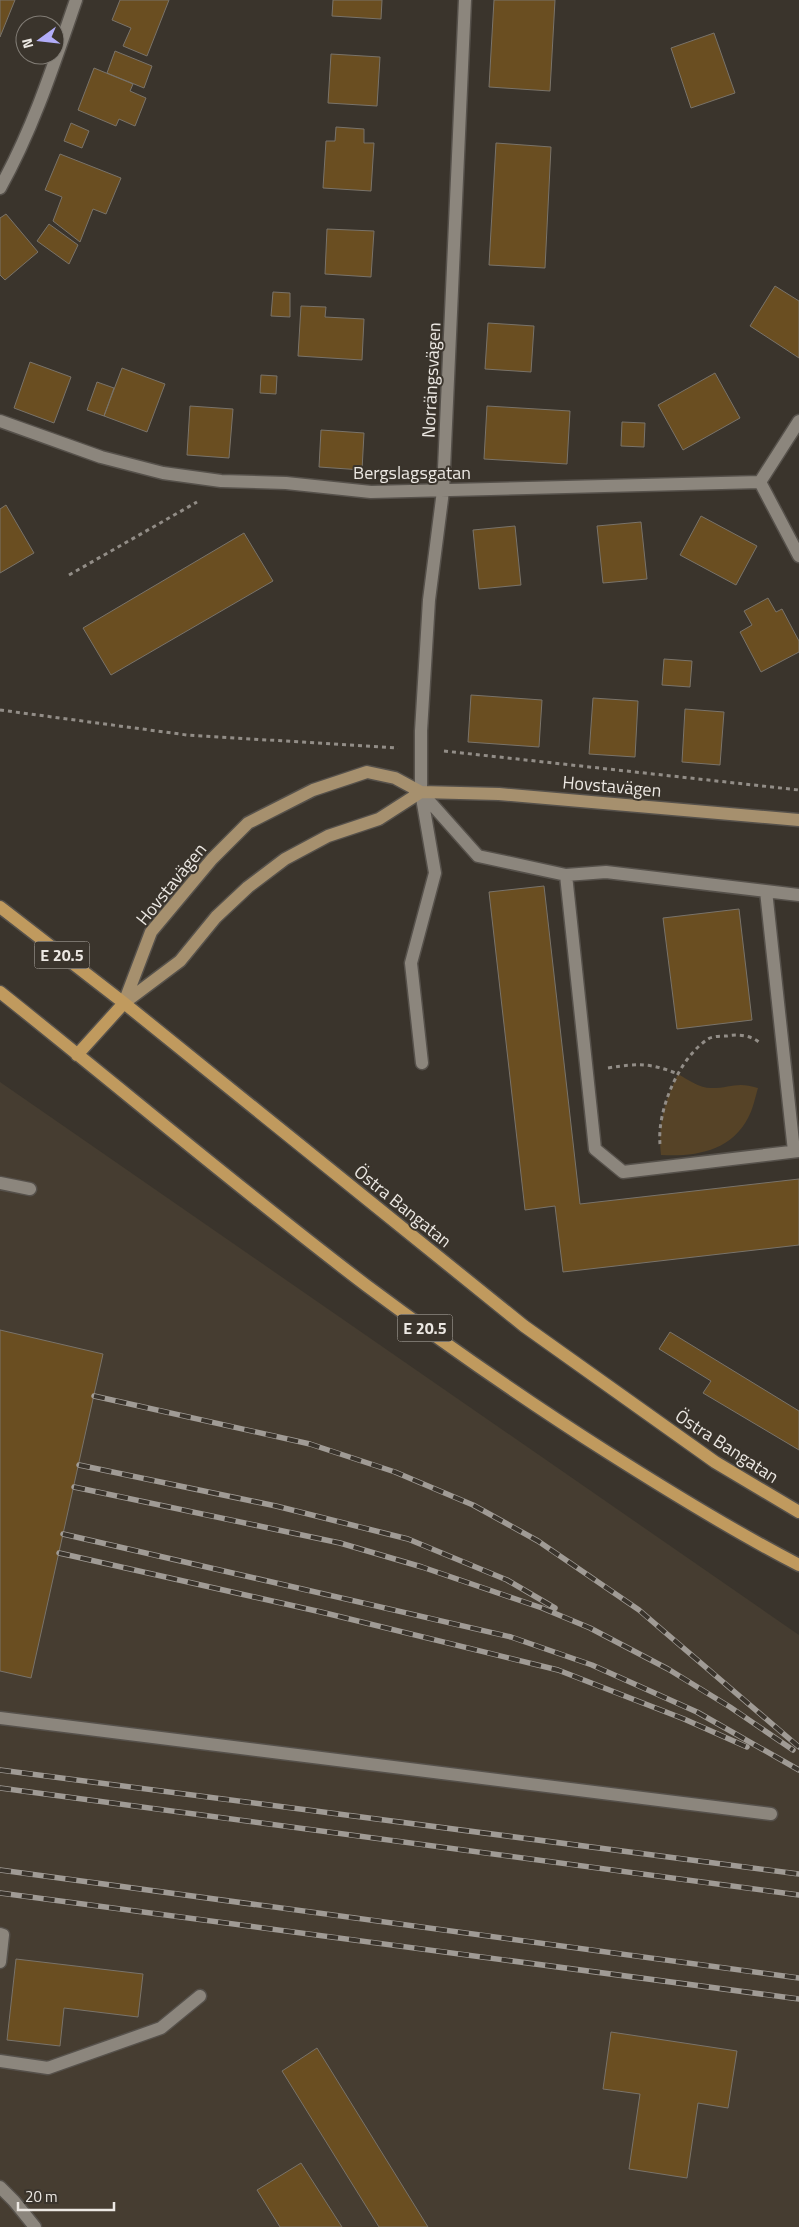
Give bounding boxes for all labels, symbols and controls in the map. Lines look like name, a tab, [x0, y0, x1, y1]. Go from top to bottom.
north arrow	[15, 15, 65, 65]
text: N	[16, 36, 38, 51]
street label: Norrängsvägen	[414, 321, 448, 439]
street label: Bergslagsgatan	[353, 459, 471, 486]
street label: Hovstavägen	[561, 768, 663, 804]
street label: Hovstavägen	[129, 837, 213, 931]
road number: E 20.5	[34, 942, 90, 968]
street label: Östra Bangatan	[348, 1158, 458, 1254]
road number: E 20.5	[398, 1315, 452, 1342]
street label: Östra Bangatan	[670, 1402, 784, 1490]
scale bar	[18, 2180, 114, 2212]
text: 20 m	[25, 2185, 58, 2208]

